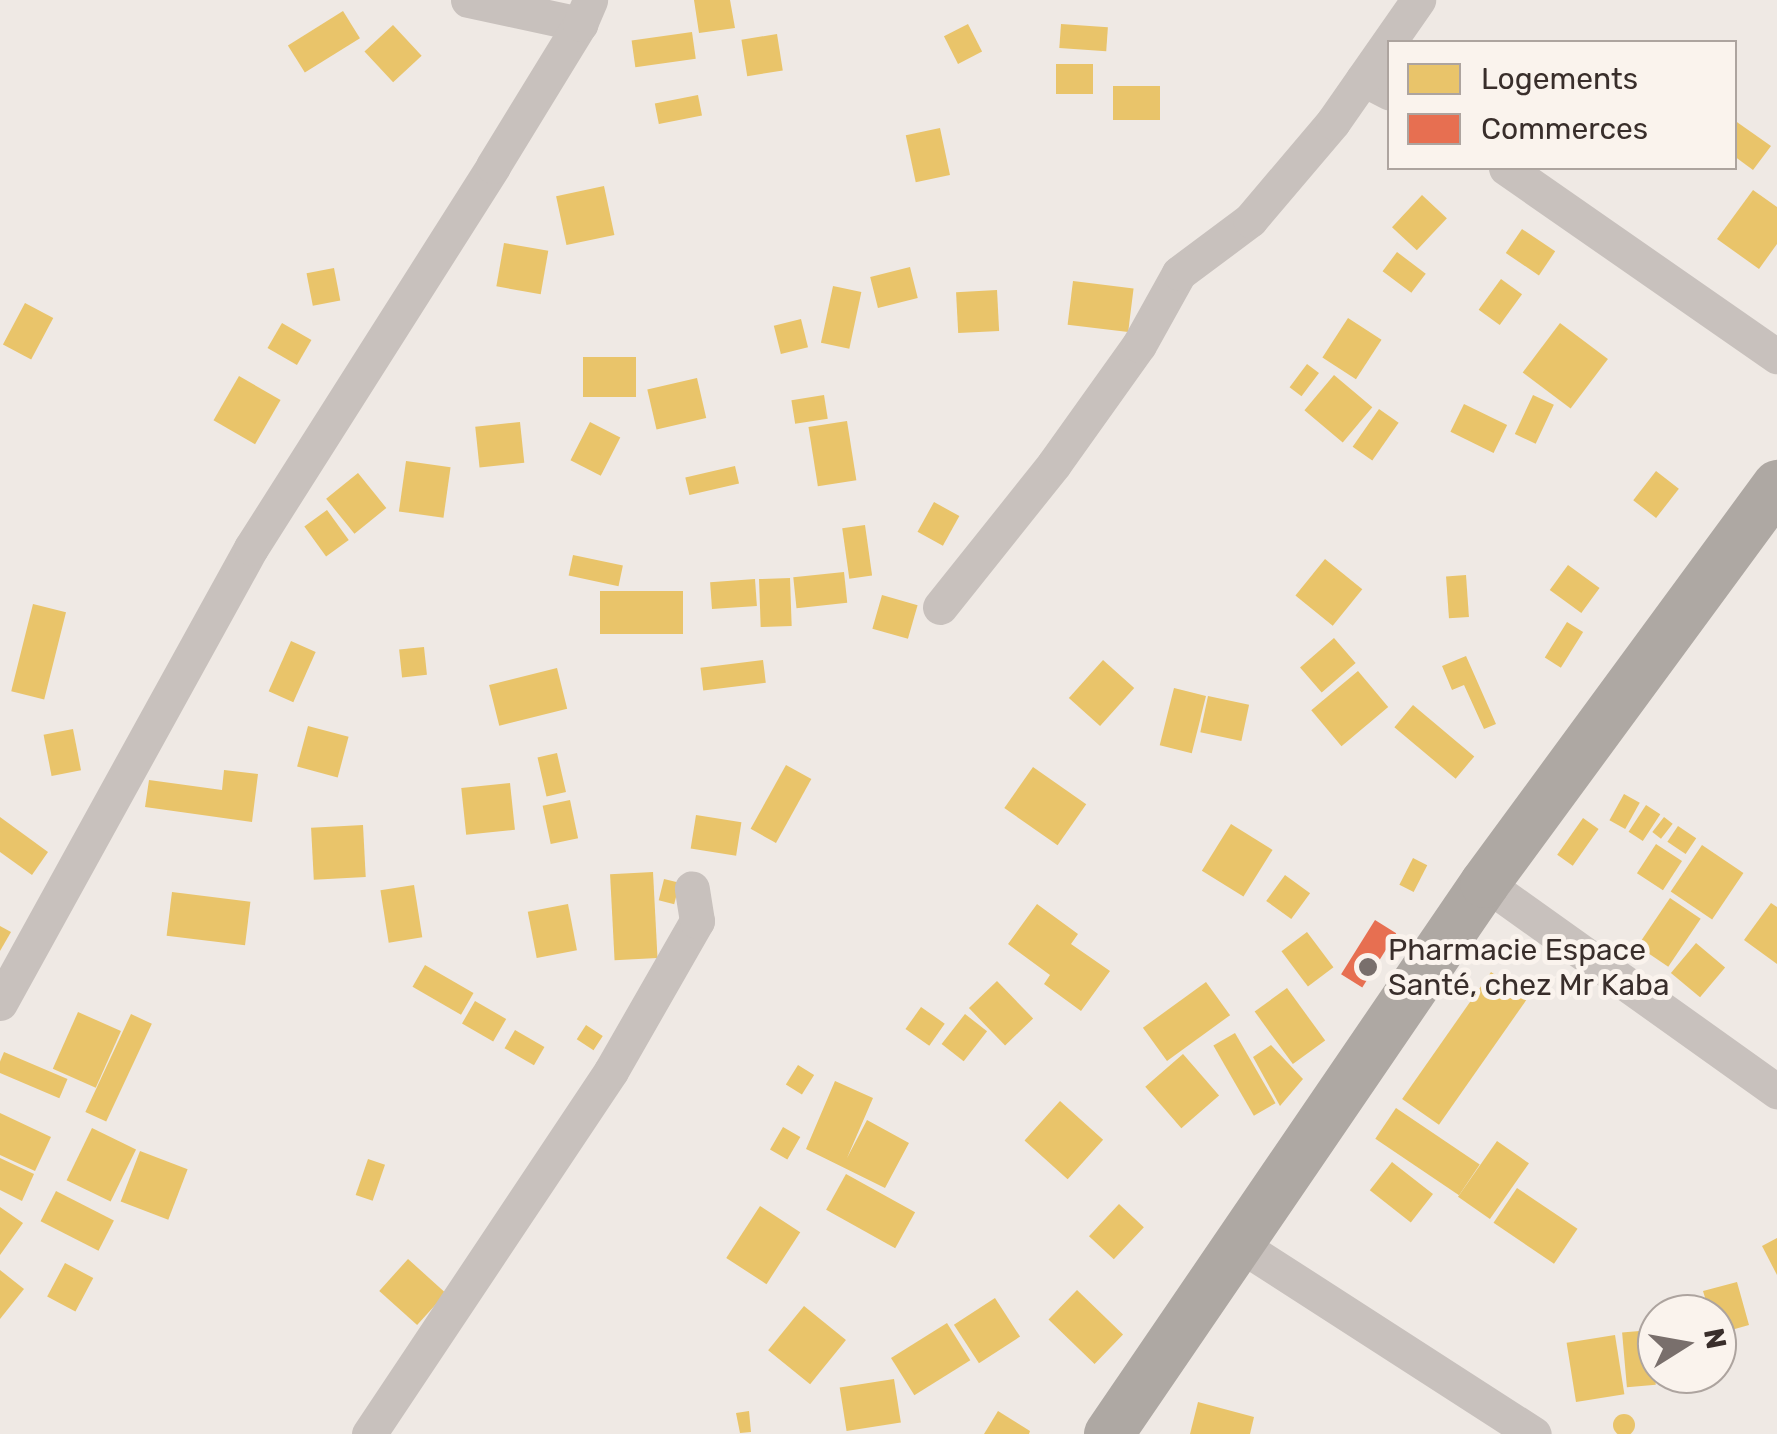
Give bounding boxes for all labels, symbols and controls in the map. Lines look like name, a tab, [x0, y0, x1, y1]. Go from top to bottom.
legend	[1387, 40, 1737, 170]
text: Logements	[1481, 61, 1638, 97]
text: Commerces	[1481, 111, 1648, 147]
place label: Pharmacie Espace Santé, chez Mr Kaba	[1388, 932, 1670, 1002]
marker: Pharmacie Espace Santé, chez Mr Kaba	[1357, 956, 1379, 978]
north arrow	[1637, 1294, 1737, 1394]
text: N	[1697, 1326, 1733, 1352]

